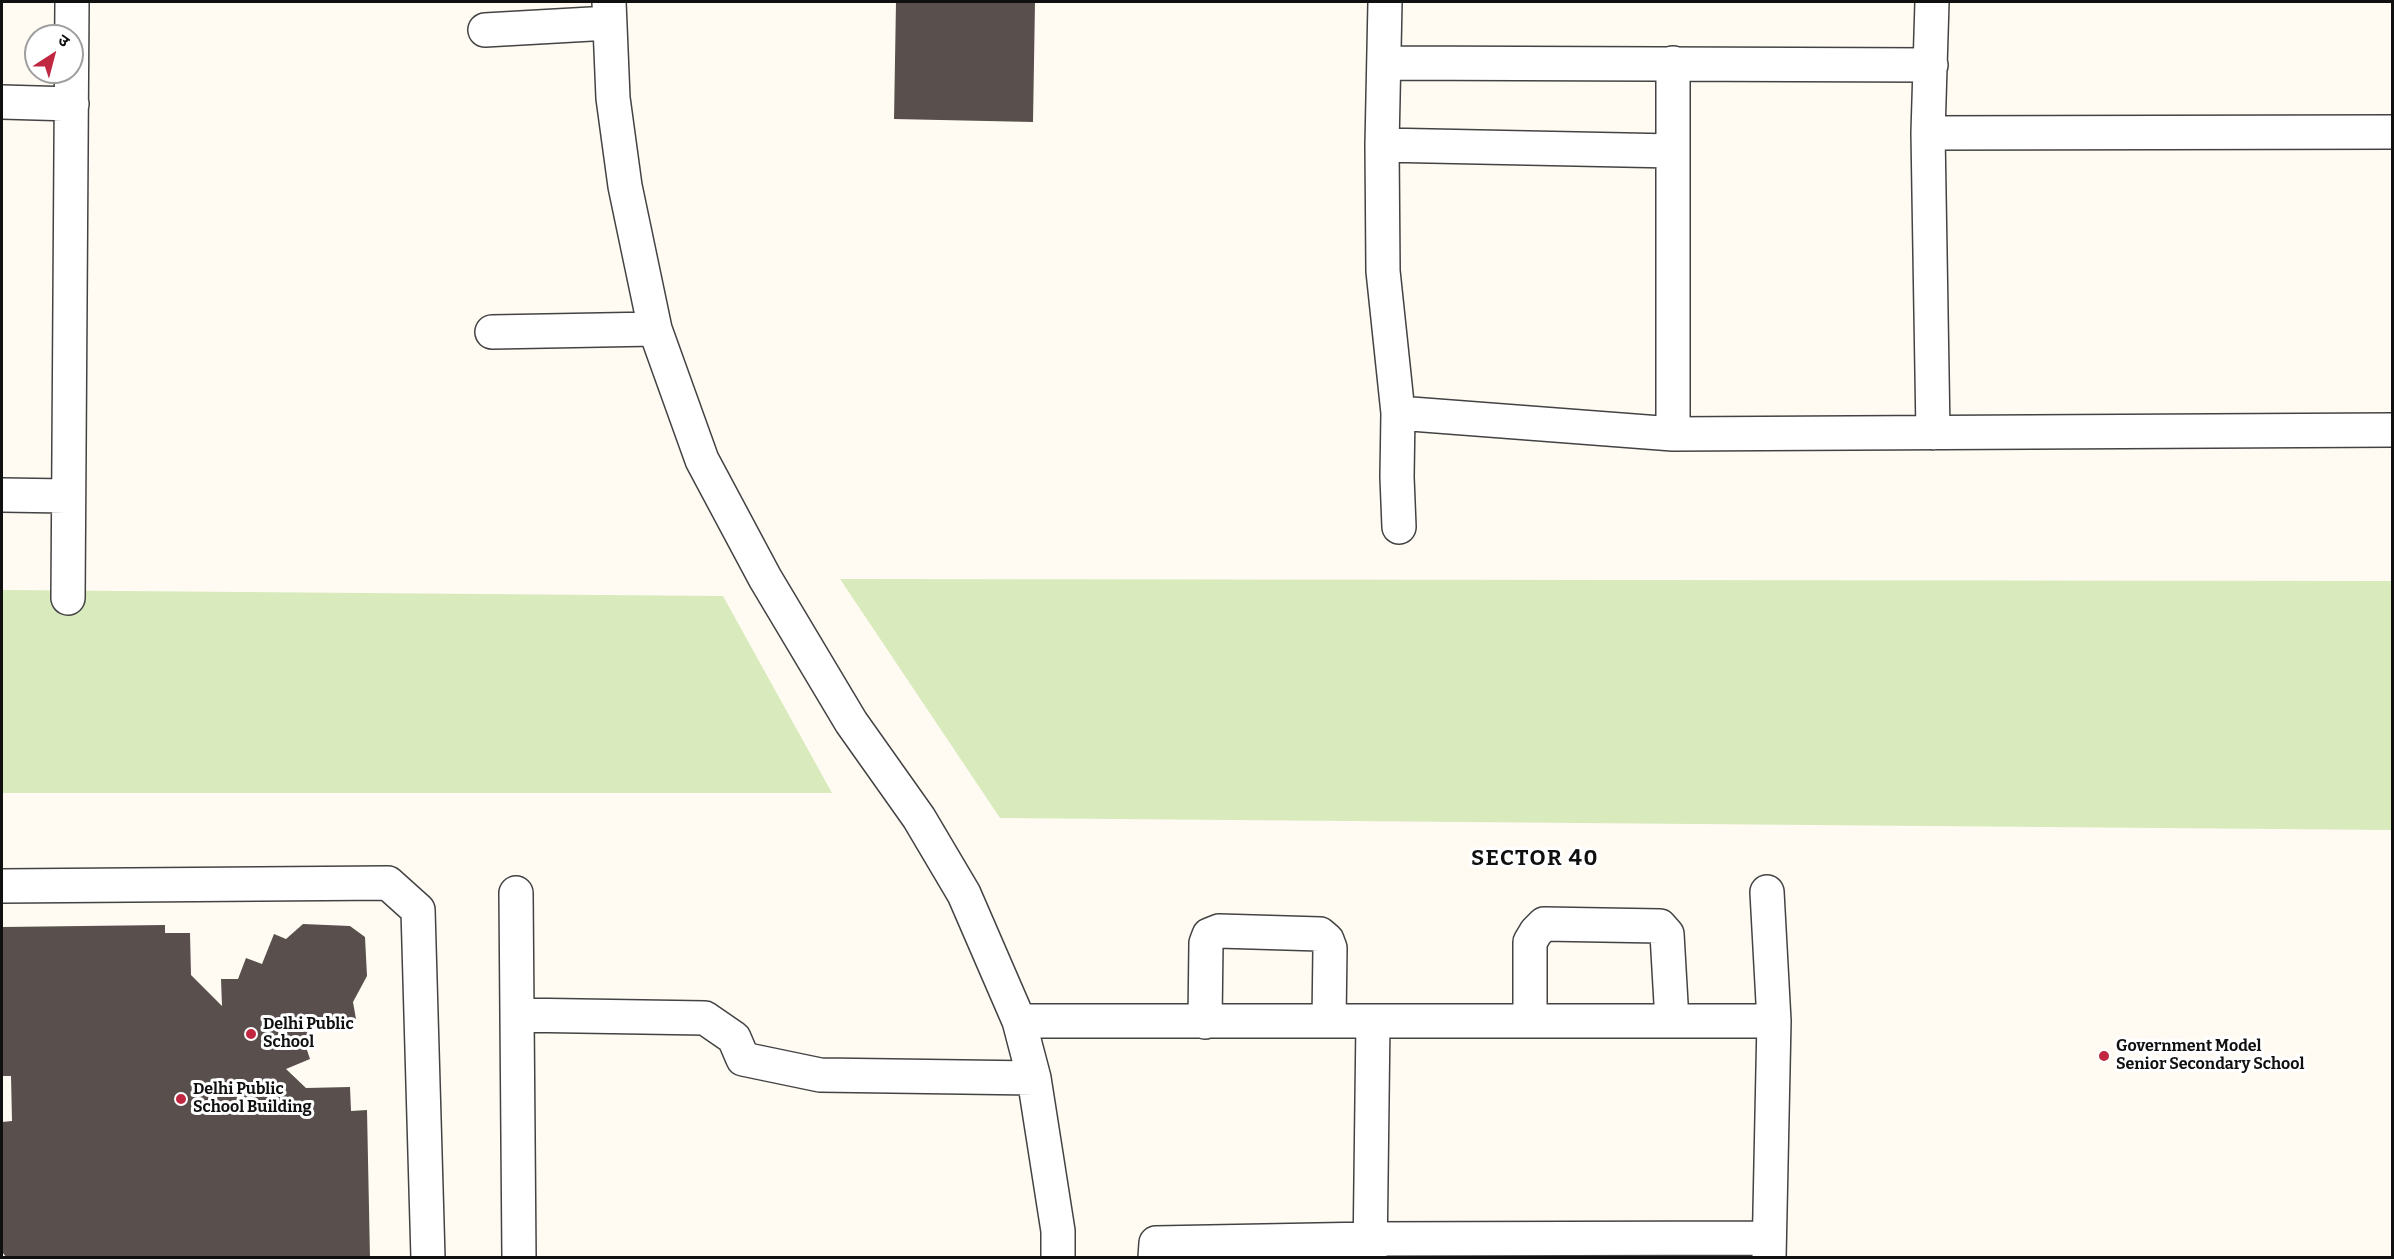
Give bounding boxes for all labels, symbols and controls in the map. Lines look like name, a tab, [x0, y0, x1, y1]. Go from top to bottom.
north arrow	[24, 24, 84, 84]
text: उ	[54, 30, 73, 51]
district label: SECTOR 40	[1471, 846, 1599, 872]
place label: Delhi Public School	[263, 1015, 354, 1053]
marker: Delhi Public School	[244, 1027, 258, 1041]
place label: Government Model Senior Secondary School	[2116, 1037, 2304, 1075]
marker: Government Model Senior Secondary School	[2097, 1049, 2111, 1063]
place label: Delhi Public School Building	[193, 1080, 312, 1118]
marker: Delhi Public School Building	[174, 1092, 188, 1106]

